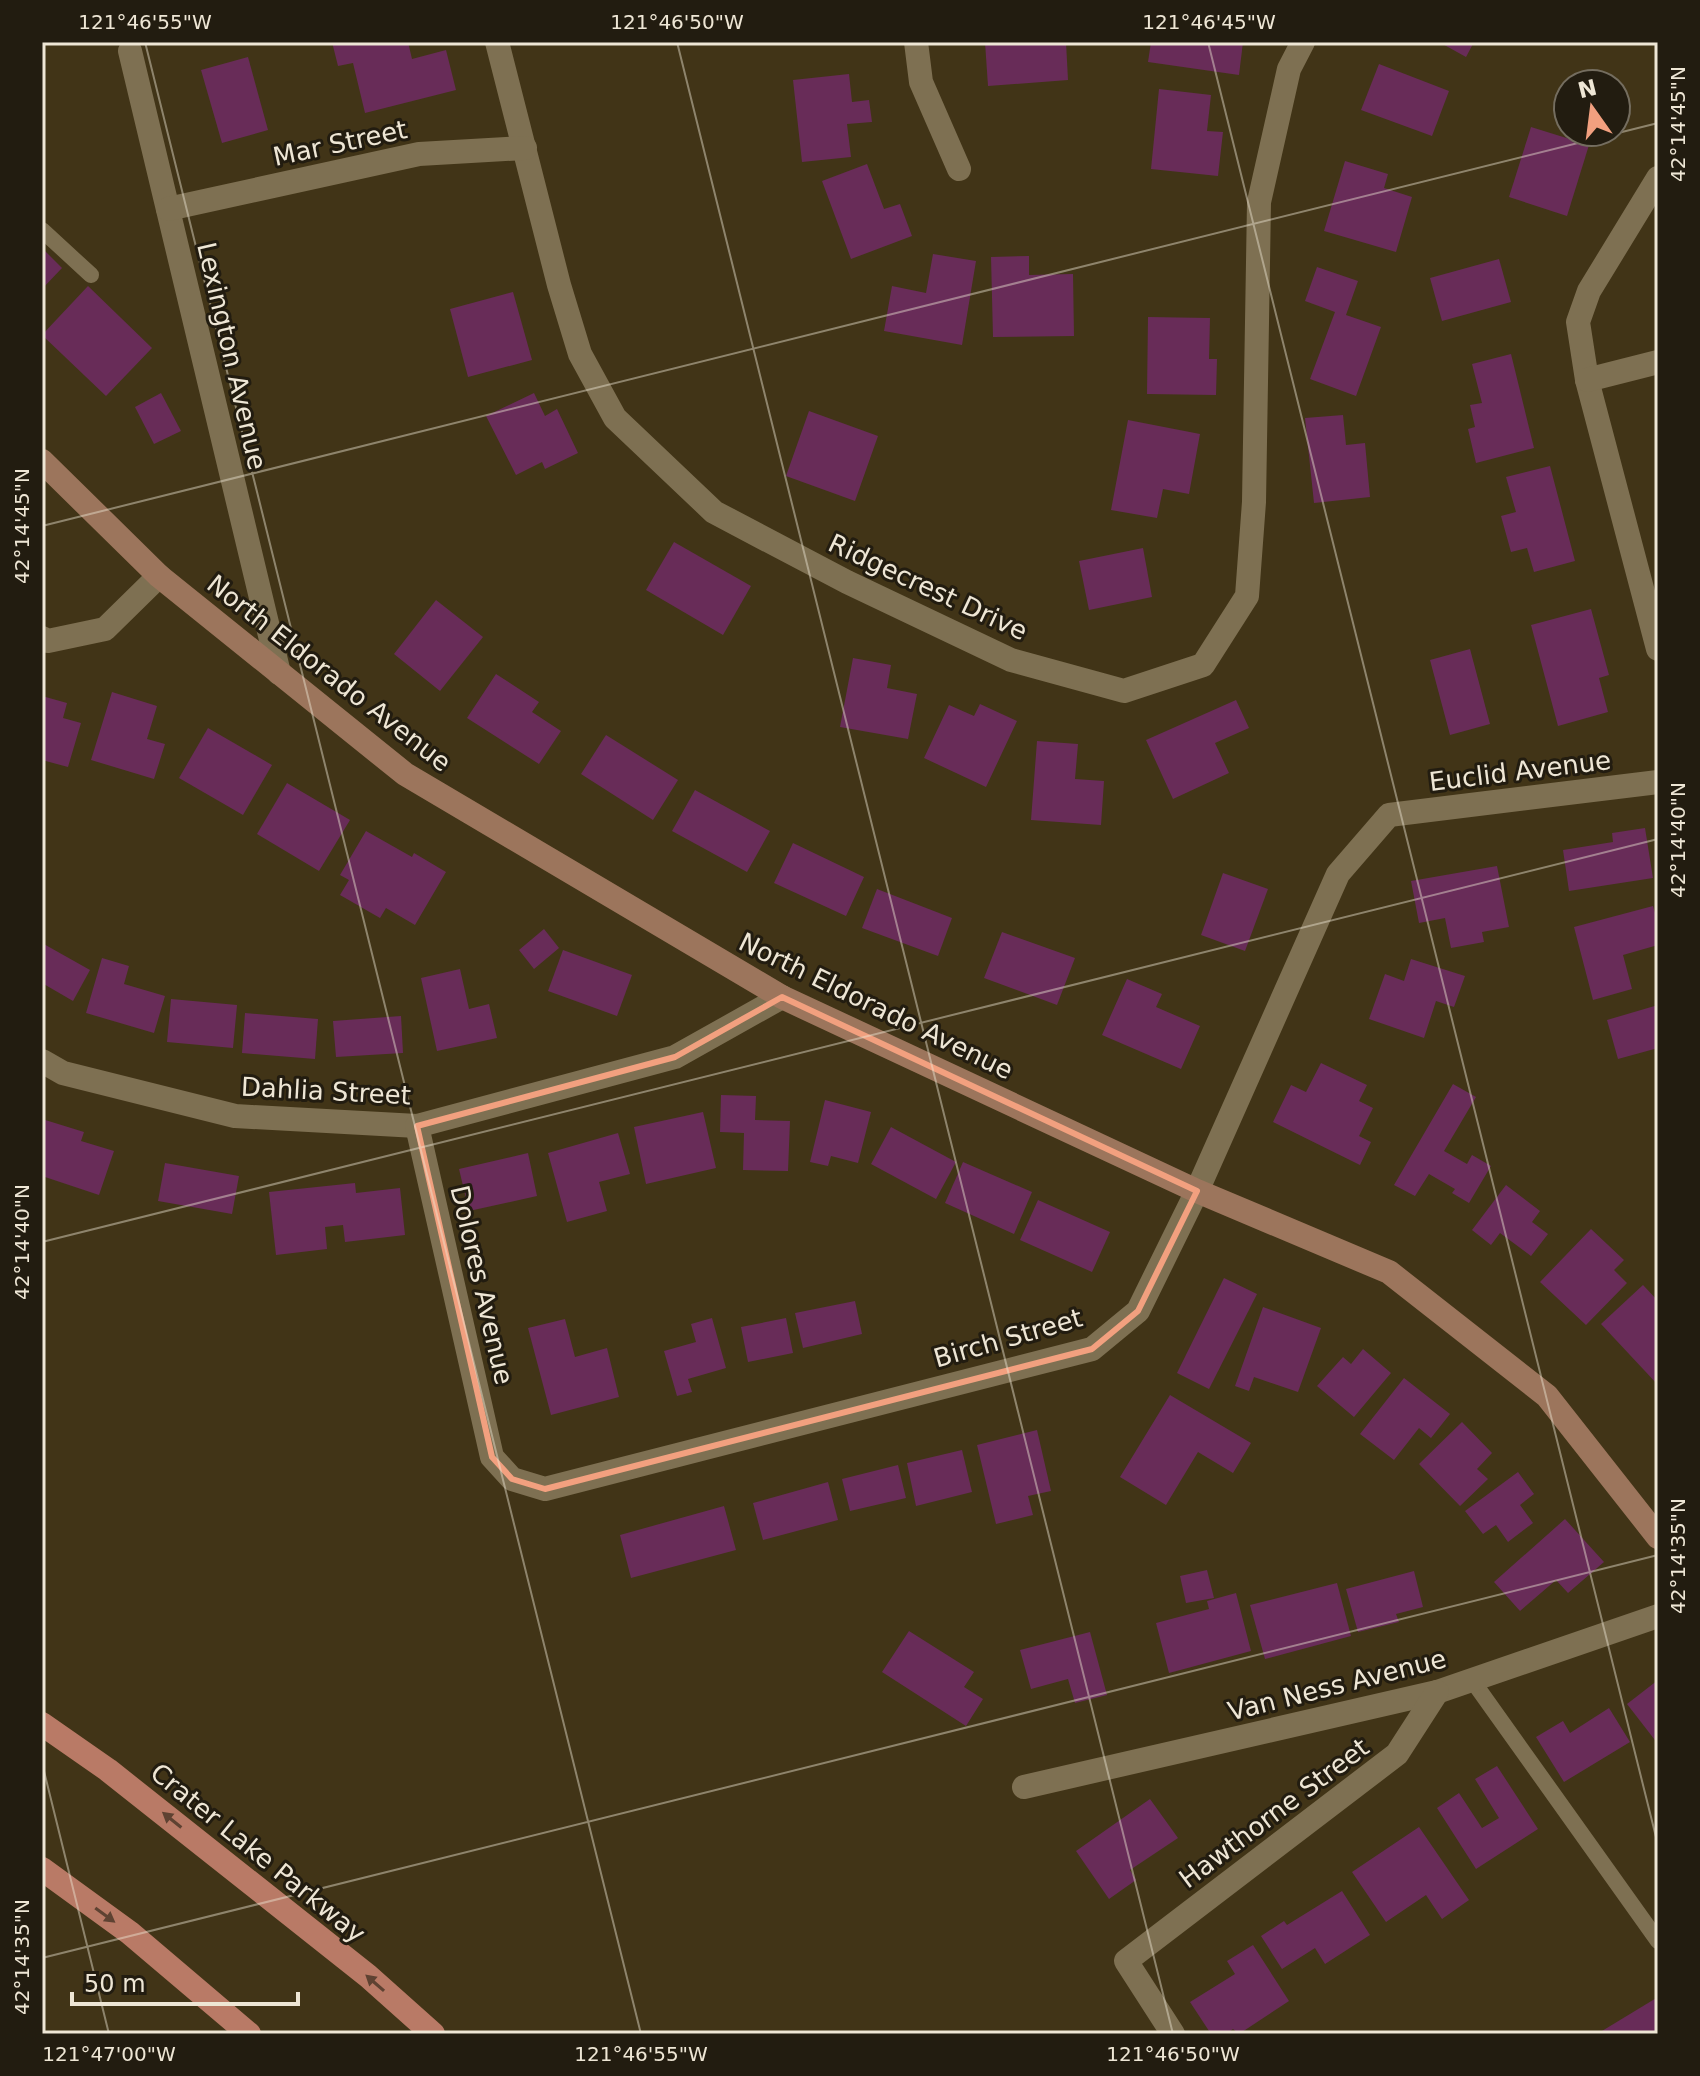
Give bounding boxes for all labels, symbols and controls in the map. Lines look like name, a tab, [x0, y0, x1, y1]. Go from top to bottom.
text: 121°46'55"W	[78, 10, 212, 34]
text: 121°46'50"W	[610, 10, 744, 34]
text: 121°46'45"W	[1142, 10, 1276, 34]
text: 42°14'45"N	[1666, 66, 1690, 182]
north arrow	[1552, 68, 1632, 148]
text: N	[1575, 75, 1599, 103]
street label: Mar Street	[270, 114, 410, 172]
street label: Lexington Avenue	[191, 239, 273, 473]
text: 42°14'45"N	[10, 468, 34, 584]
street label: Ridgecrest Drive	[824, 528, 1032, 646]
street label: North Eldorado Avenue	[201, 569, 457, 777]
street label: Euclid Avenue	[1427, 745, 1613, 797]
text: 42°14'40"N	[1666, 782, 1690, 898]
street label: North Eldorado Avenue	[734, 927, 1018, 1085]
street label: Dahlia Street	[240, 1072, 412, 1110]
street label: Dolores Avenue	[444, 1182, 520, 1388]
text: 42°14'40"N	[10, 1184, 34, 1300]
street label: Birch Street	[930, 1302, 1086, 1374]
text: 42°14'35"N	[1666, 1498, 1690, 1614]
street label: Van Ness Avenue	[1225, 1643, 1449, 1727]
street label: Hawthorne Street	[1173, 1732, 1375, 1894]
street label: Crater Lake Parkway	[145, 1757, 371, 1949]
one-way arrow	[162, 1812, 182, 1829]
text: 42°14'35"N	[10, 1899, 34, 2015]
one-way arrow	[94, 1907, 116, 1923]
scale bar	[72, 1956, 298, 2006]
text: 50 m	[84, 1970, 146, 1998]
one-way arrow	[365, 1974, 384, 1992]
text: 121°47'00"W	[42, 2042, 176, 2066]
text: 121°46'55"W	[574, 2042, 708, 2066]
text: 121°46'50"W	[1106, 2042, 1240, 2066]

